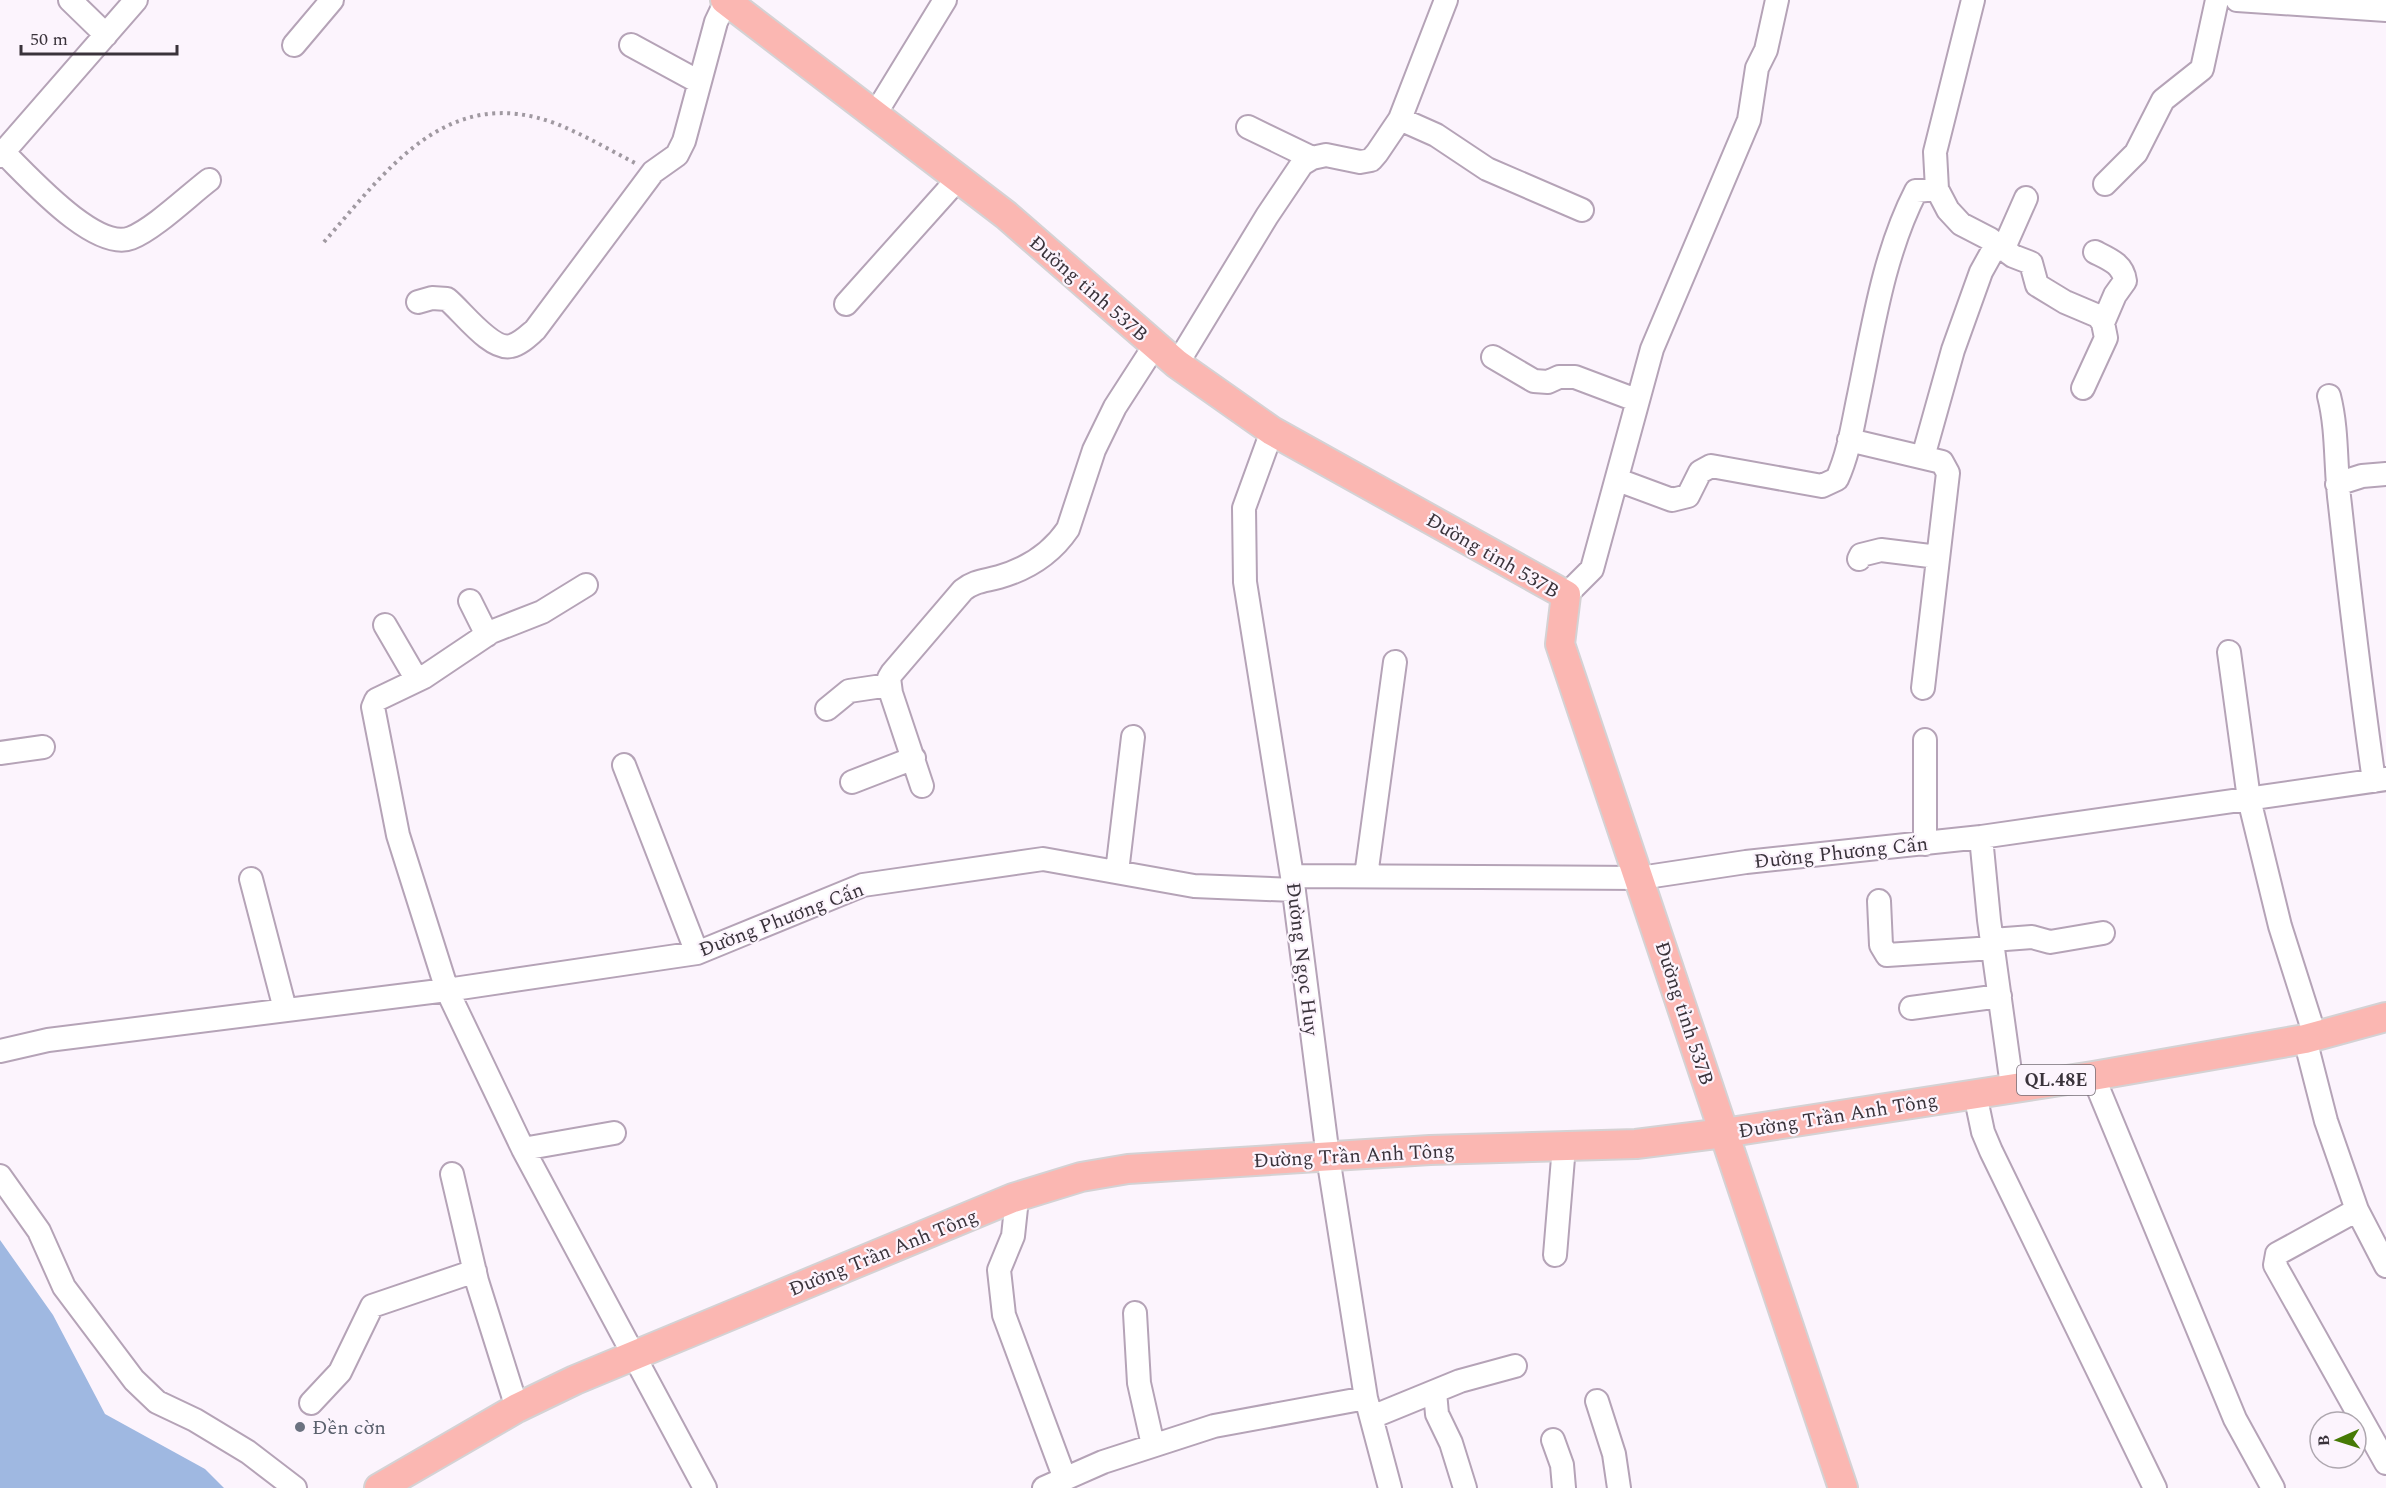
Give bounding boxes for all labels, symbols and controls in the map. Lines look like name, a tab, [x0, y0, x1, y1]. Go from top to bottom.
scale bar	[21, 18, 177, 56]
text: 50 m	[30, 26, 68, 53]
street label: Đường tỉnh 537B	[1022, 228, 1155, 349]
street label: Đường tỉnh 537B	[1420, 505, 1565, 606]
street label: Đường Phương Cấn	[1753, 829, 1930, 877]
street label: Đường Phương Cấn	[694, 875, 868, 965]
street label: Đường Ngọc Huy	[1278, 881, 1326, 1039]
street label: Đường tỉnh 537B	[1647, 937, 1721, 1089]
road number: QL.48E	[2017, 1065, 2095, 1095]
street label: Đường Trần Anh Tông	[1736, 1085, 1940, 1147]
street label: Đường Trần Anh Tông	[1253, 1136, 1455, 1176]
street label: Đường Trần Anh Tông	[784, 1201, 982, 1305]
north arrow	[2308, 1410, 2368, 1470]
place label: Đền cờn	[312, 1413, 386, 1443]
marker: Đền cờn	[293, 1420, 307, 1434]
text: B	[2312, 1434, 2336, 1447]

